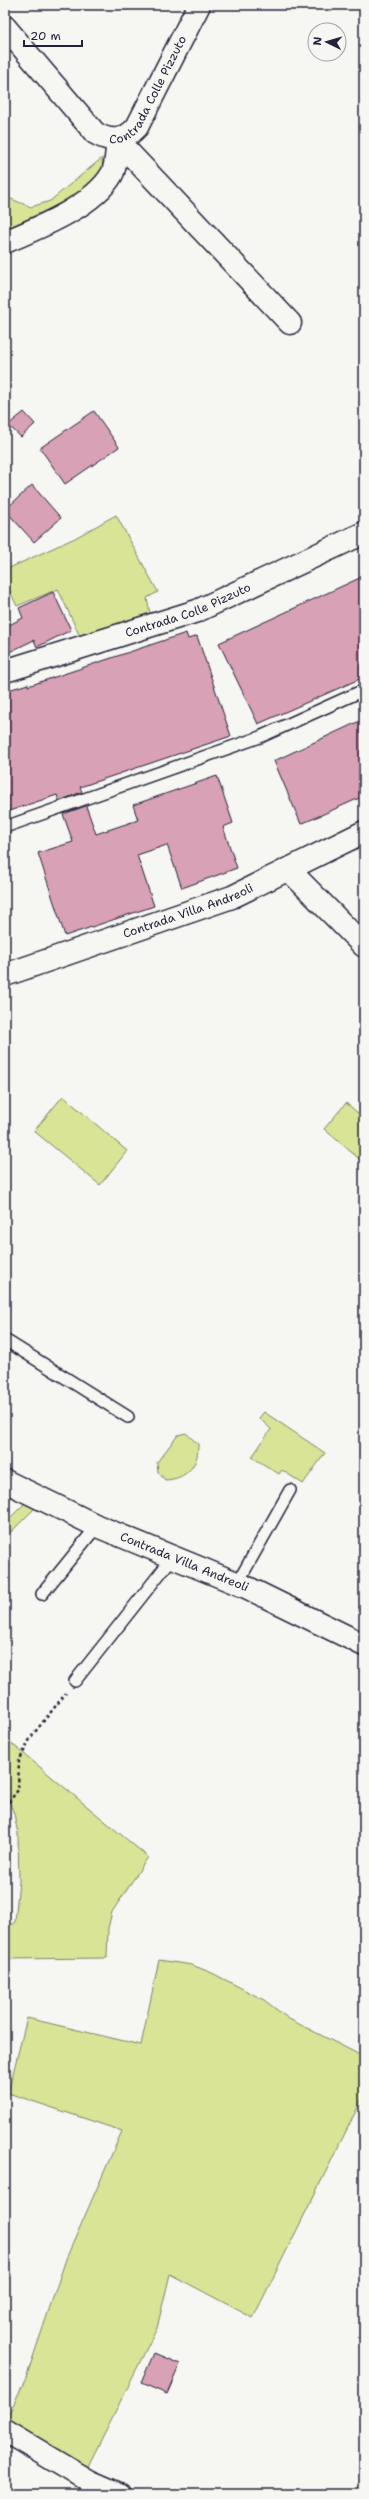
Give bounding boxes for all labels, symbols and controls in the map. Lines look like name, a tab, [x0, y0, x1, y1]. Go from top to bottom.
scale bar	[24, 22, 82, 48]
north arrow	[307, 22, 347, 62]
text: 20 m	[30, 28, 61, 44]
street label: Contrada Colle Pizzuto	[109, 33, 190, 147]
text: N	[310, 36, 325, 46]
street label: Contrada Colle Pizzuto	[123, 579, 253, 641]
street label: Contrada Villa Andreoli	[121, 880, 256, 942]
street label: Contrada Villa Andreoli	[118, 1528, 252, 1595]

